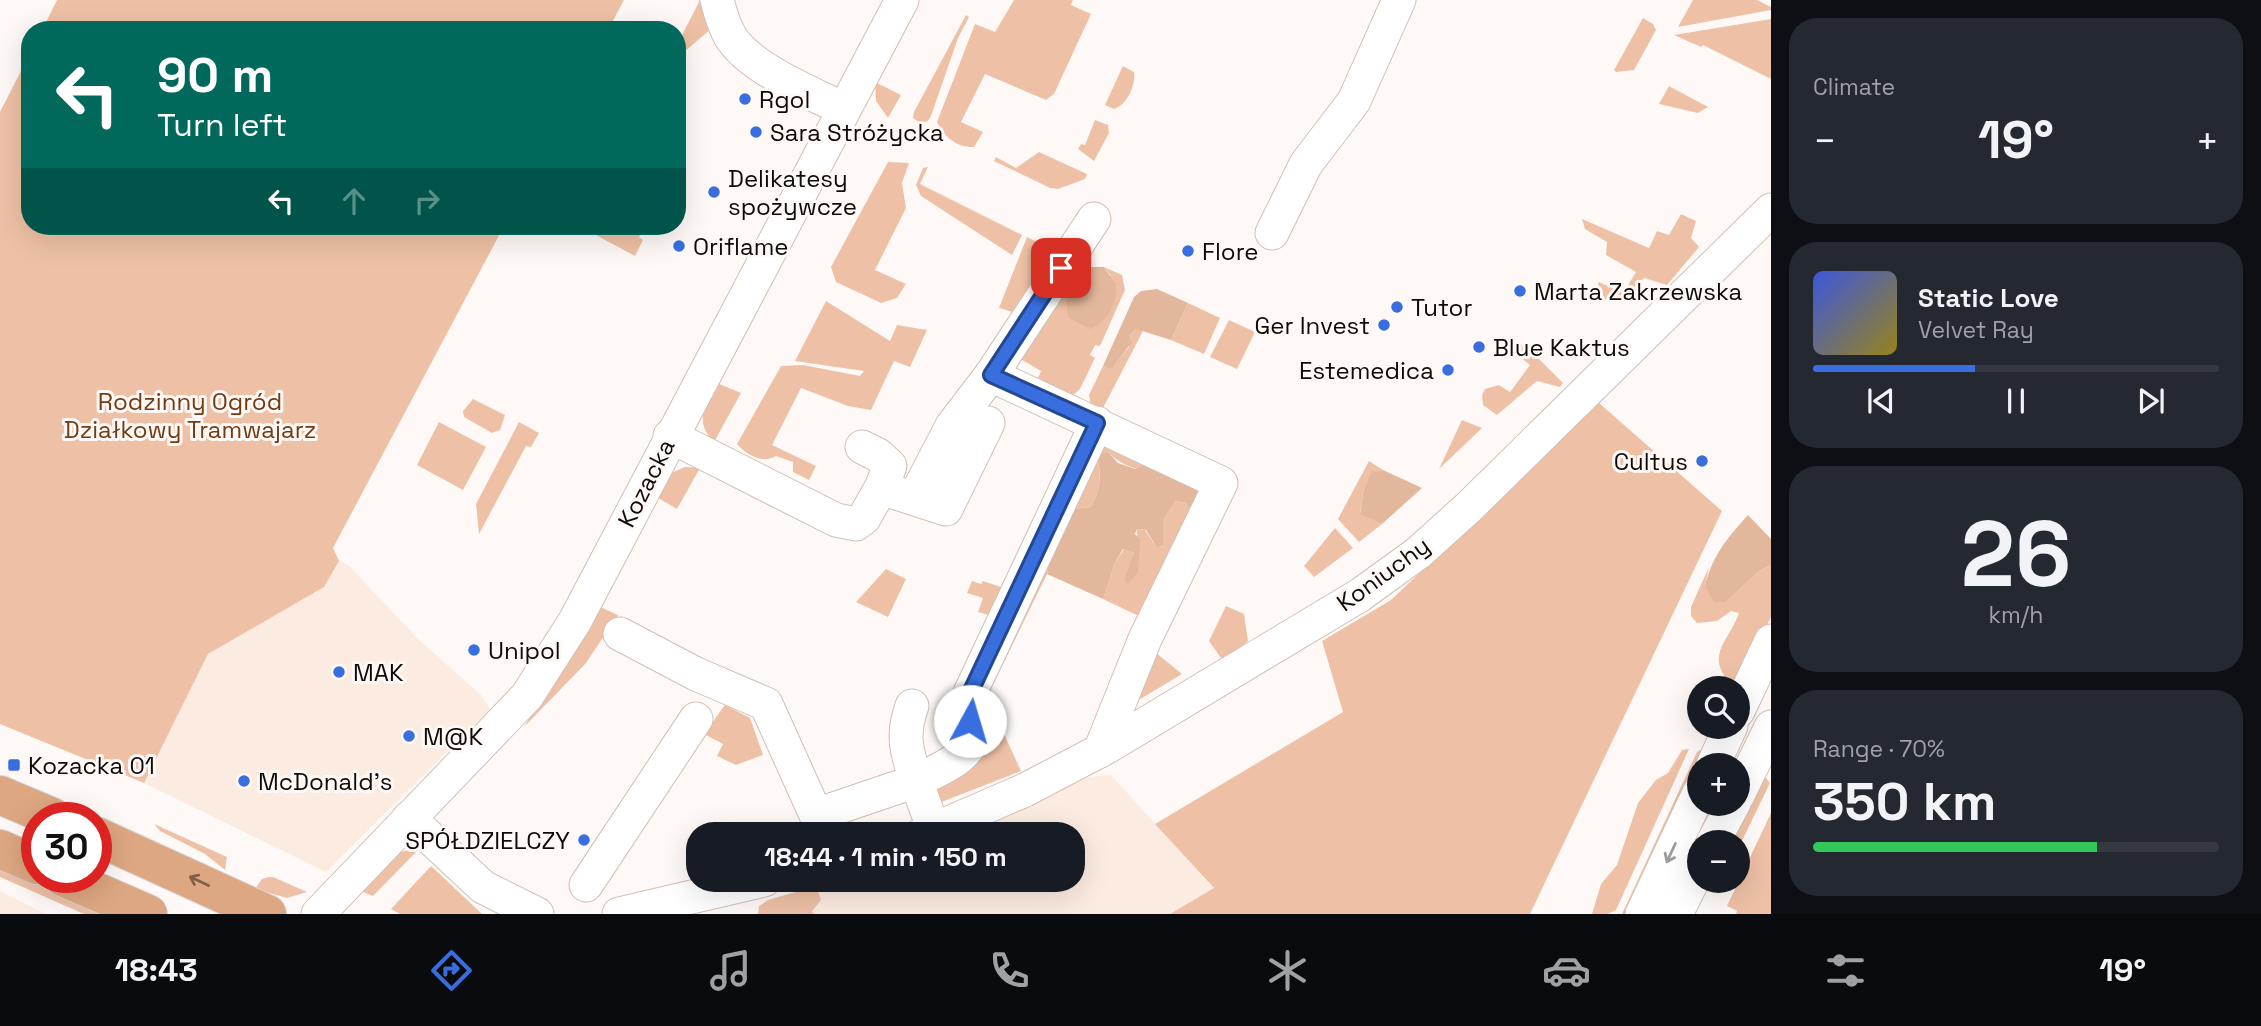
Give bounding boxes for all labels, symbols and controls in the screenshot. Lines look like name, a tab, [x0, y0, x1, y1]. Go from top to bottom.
text: 90 m	[157, 44, 273, 106]
icon: left	[42, 49, 133, 140]
text: Climate	[1813, 72, 1895, 102]
place label: Rgol	[759, 84, 810, 115]
marker: Rgol	[737, 91, 753, 107]
text: Turn left	[157, 105, 287, 145]
text: 19°	[1978, 107, 2054, 173]
place label: Sara Stróżycka	[770, 117, 944, 148]
text: −	[1813, 117, 1837, 165]
text: +	[2195, 117, 2219, 165]
marker: Sara Stróżycka	[748, 124, 764, 140]
place label: Delikatesy spożywcze	[728, 163, 857, 222]
icon: left	[262, 182, 300, 220]
icon: ahead	[335, 182, 373, 220]
icon: right	[408, 182, 446, 220]
marker: Delikatesy spożywcze	[706, 184, 722, 200]
place label: Oriflame	[693, 231, 789, 262]
place label: Flore	[1202, 236, 1259, 267]
marker: Oriflame	[671, 238, 687, 254]
pin	[1031, 238, 1091, 298]
marker: Flore	[1180, 243, 1196, 259]
icon: arrive	[1042, 249, 1080, 287]
place label: Marta Zakrzewska	[1534, 276, 1743, 307]
text: Static Love	[1918, 281, 2059, 315]
marker: Marta Zakrzewska	[1512, 283, 1528, 299]
place label: Tutor	[1411, 292, 1472, 323]
marker: Tutor	[1389, 299, 1405, 315]
place label: Ger Invest	[1254, 310, 1370, 341]
text: Velvet Ray	[1918, 315, 2034, 345]
marker: Ger Invest	[1376, 317, 1392, 333]
place label: Blue Kaktus	[1493, 332, 1630, 363]
marker: Blue Kaktus	[1471, 339, 1487, 355]
place label: Estemedica	[1299, 355, 1434, 386]
marker: Estemedica	[1440, 362, 1456, 378]
icon: previous	[1862, 382, 1900, 420]
icon: pause	[1997, 382, 2035, 420]
icon: next	[2132, 382, 2170, 420]
park label: Rodzinny Ogród Działkowy Tramwajarz	[64, 386, 316, 445]
street label: Kozacka	[611, 433, 682, 532]
place label: Cultus	[1614, 446, 1688, 477]
marker: Cultus	[1694, 453, 1710, 469]
text: 26	[1961, 496, 2071, 613]
street label: Koniuchy	[1330, 530, 1436, 618]
text: km/h	[1989, 600, 2043, 630]
place label: Unipol	[488, 635, 561, 666]
marker: Unipol	[466, 642, 482, 658]
place label: MAK	[353, 657, 404, 688]
marker: MAK	[331, 664, 347, 680]
map controls	[1687, 676, 1750, 893]
button: search	[1687, 676, 1750, 739]
position arrow	[933, 684, 1007, 758]
place label: M@K	[423, 721, 483, 752]
marker: M@K	[401, 728, 417, 744]
text: Range · 70%	[1813, 734, 1945, 764]
place label: Kozacka 01	[28, 750, 155, 781]
button: +	[1687, 753, 1750, 816]
marker: Kozacka 01	[6, 757, 22, 773]
place label: McDonald's	[258, 766, 392, 797]
text: 350 km	[1813, 769, 1996, 835]
marker: McDonald's	[236, 773, 252, 789]
speed limit sign: 30	[21, 802, 112, 893]
place label: SPÓŁDZIELCZY	[405, 825, 570, 856]
button: −	[1687, 830, 1750, 893]
marker: SPÓŁDZIELCZY	[576, 832, 592, 848]
text: 18:44 · 1 min · 150 m	[764, 840, 1007, 874]
one-way arrow	[1663, 842, 1677, 863]
one-way arrow	[188, 874, 210, 887]
icon: directions	[427, 946, 476, 995]
icon: music	[706, 946, 755, 995]
icon: phone	[985, 946, 1034, 995]
icon: climate	[1263, 946, 1312, 995]
icon: car	[1542, 946, 1591, 995]
icon: filters	[1821, 946, 1870, 995]
text: 18:43	[115, 950, 198, 990]
text: 19°	[2099, 950, 2146, 990]

